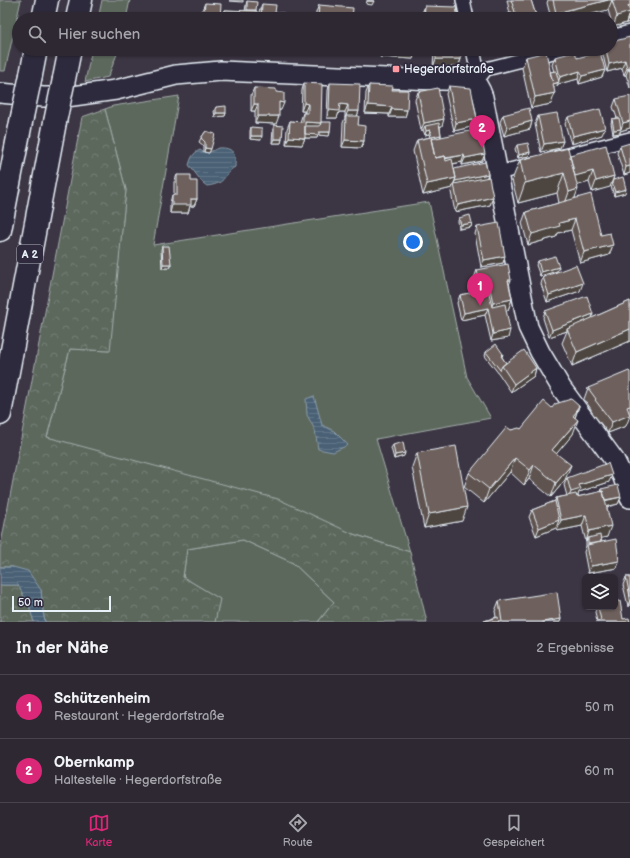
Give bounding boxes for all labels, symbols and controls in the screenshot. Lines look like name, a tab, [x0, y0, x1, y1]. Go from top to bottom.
search box	[12, 12, 618, 56]
icon: search	[26, 23, 48, 45]
text: Hier suchen	[58, 25, 140, 44]
place label: Hegerdorfstraße	[404, 62, 494, 77]
marker: Hegerdorfstraße	[391, 64, 401, 74]
pin: 2	[469, 115, 495, 148]
your location	[403, 232, 423, 252]
road number: A 2	[17, 245, 43, 263]
pin: 1	[467, 273, 493, 306]
map controls	[582, 574, 618, 610]
button: layers	[582, 574, 618, 610]
scale bar	[12, 594, 111, 613]
text: 50 m	[18, 596, 43, 609]
text: In der Nähe	[16, 638, 109, 658]
text: 2 Ergebnisse	[536, 640, 614, 656]
text: Schützenheim	[54, 689, 150, 708]
text: 1	[26, 699, 32, 715]
text: 50 m	[585, 699, 614, 715]
text: Restaurant · Hegerdorfstraße	[54, 708, 224, 724]
text: Obernkamp	[54, 753, 134, 772]
text: 2	[25, 763, 33, 779]
text: 60 m	[584, 763, 614, 779]
text: Haltestelle · Hegerdorfstraße	[54, 772, 222, 788]
tab: Karte	[85, 812, 112, 849]
tab: Route	[283, 812, 312, 849]
tab: Gespeichert	[483, 812, 545, 849]

